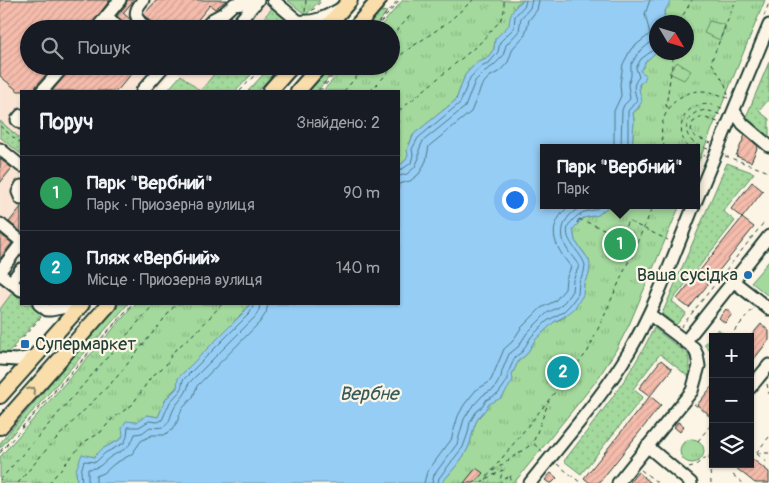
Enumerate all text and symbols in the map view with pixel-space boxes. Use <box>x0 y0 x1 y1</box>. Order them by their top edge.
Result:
north arrow <box>649 15 694 60</box>
search box <box>20 20 400 75</box>
icon: search <box>38 34 66 62</box>
text: Пошук <box>78 36 131 60</box>
text: Поруч <box>40 109 93 136</box>
text: Знайдено: 2 <box>297 113 380 133</box>
popup <box>540 144 700 209</box>
text: Парк "Вербний" <box>557 155 683 179</box>
text: Парк "Вербний" <box>87 171 213 195</box>
text: Парк <box>557 179 590 199</box>
text: 1 <box>53 183 59 203</box>
text: 90 m <box>343 183 380 203</box>
your location <box>502 187 528 213</box>
text: Парк · Приозерна вулиця <box>87 195 255 215</box>
pin: 1 <box>604 225 636 263</box>
text: Пляж «Вербний» <box>87 246 220 270</box>
text: 2 <box>52 258 60 278</box>
text: 140 m <box>336 258 380 278</box>
place label: Ваша сусідка <box>637 264 738 287</box>
marker: Ваша сусідка <box>742 269 754 281</box>
text: Місце · Приозерна вулиця <box>87 270 262 290</box>
place label: Супермаркет <box>35 333 136 356</box>
map controls <box>709 333 754 468</box>
button: + <box>709 333 754 378</box>
marker: Супермаркет <box>19 338 31 350</box>
pin: 2 <box>547 353 579 391</box>
button: − <box>709 378 754 423</box>
water label: Вербне <box>340 382 400 406</box>
one-way arrow <box>27 387 36 396</box>
button: layers <box>709 423 754 468</box>

